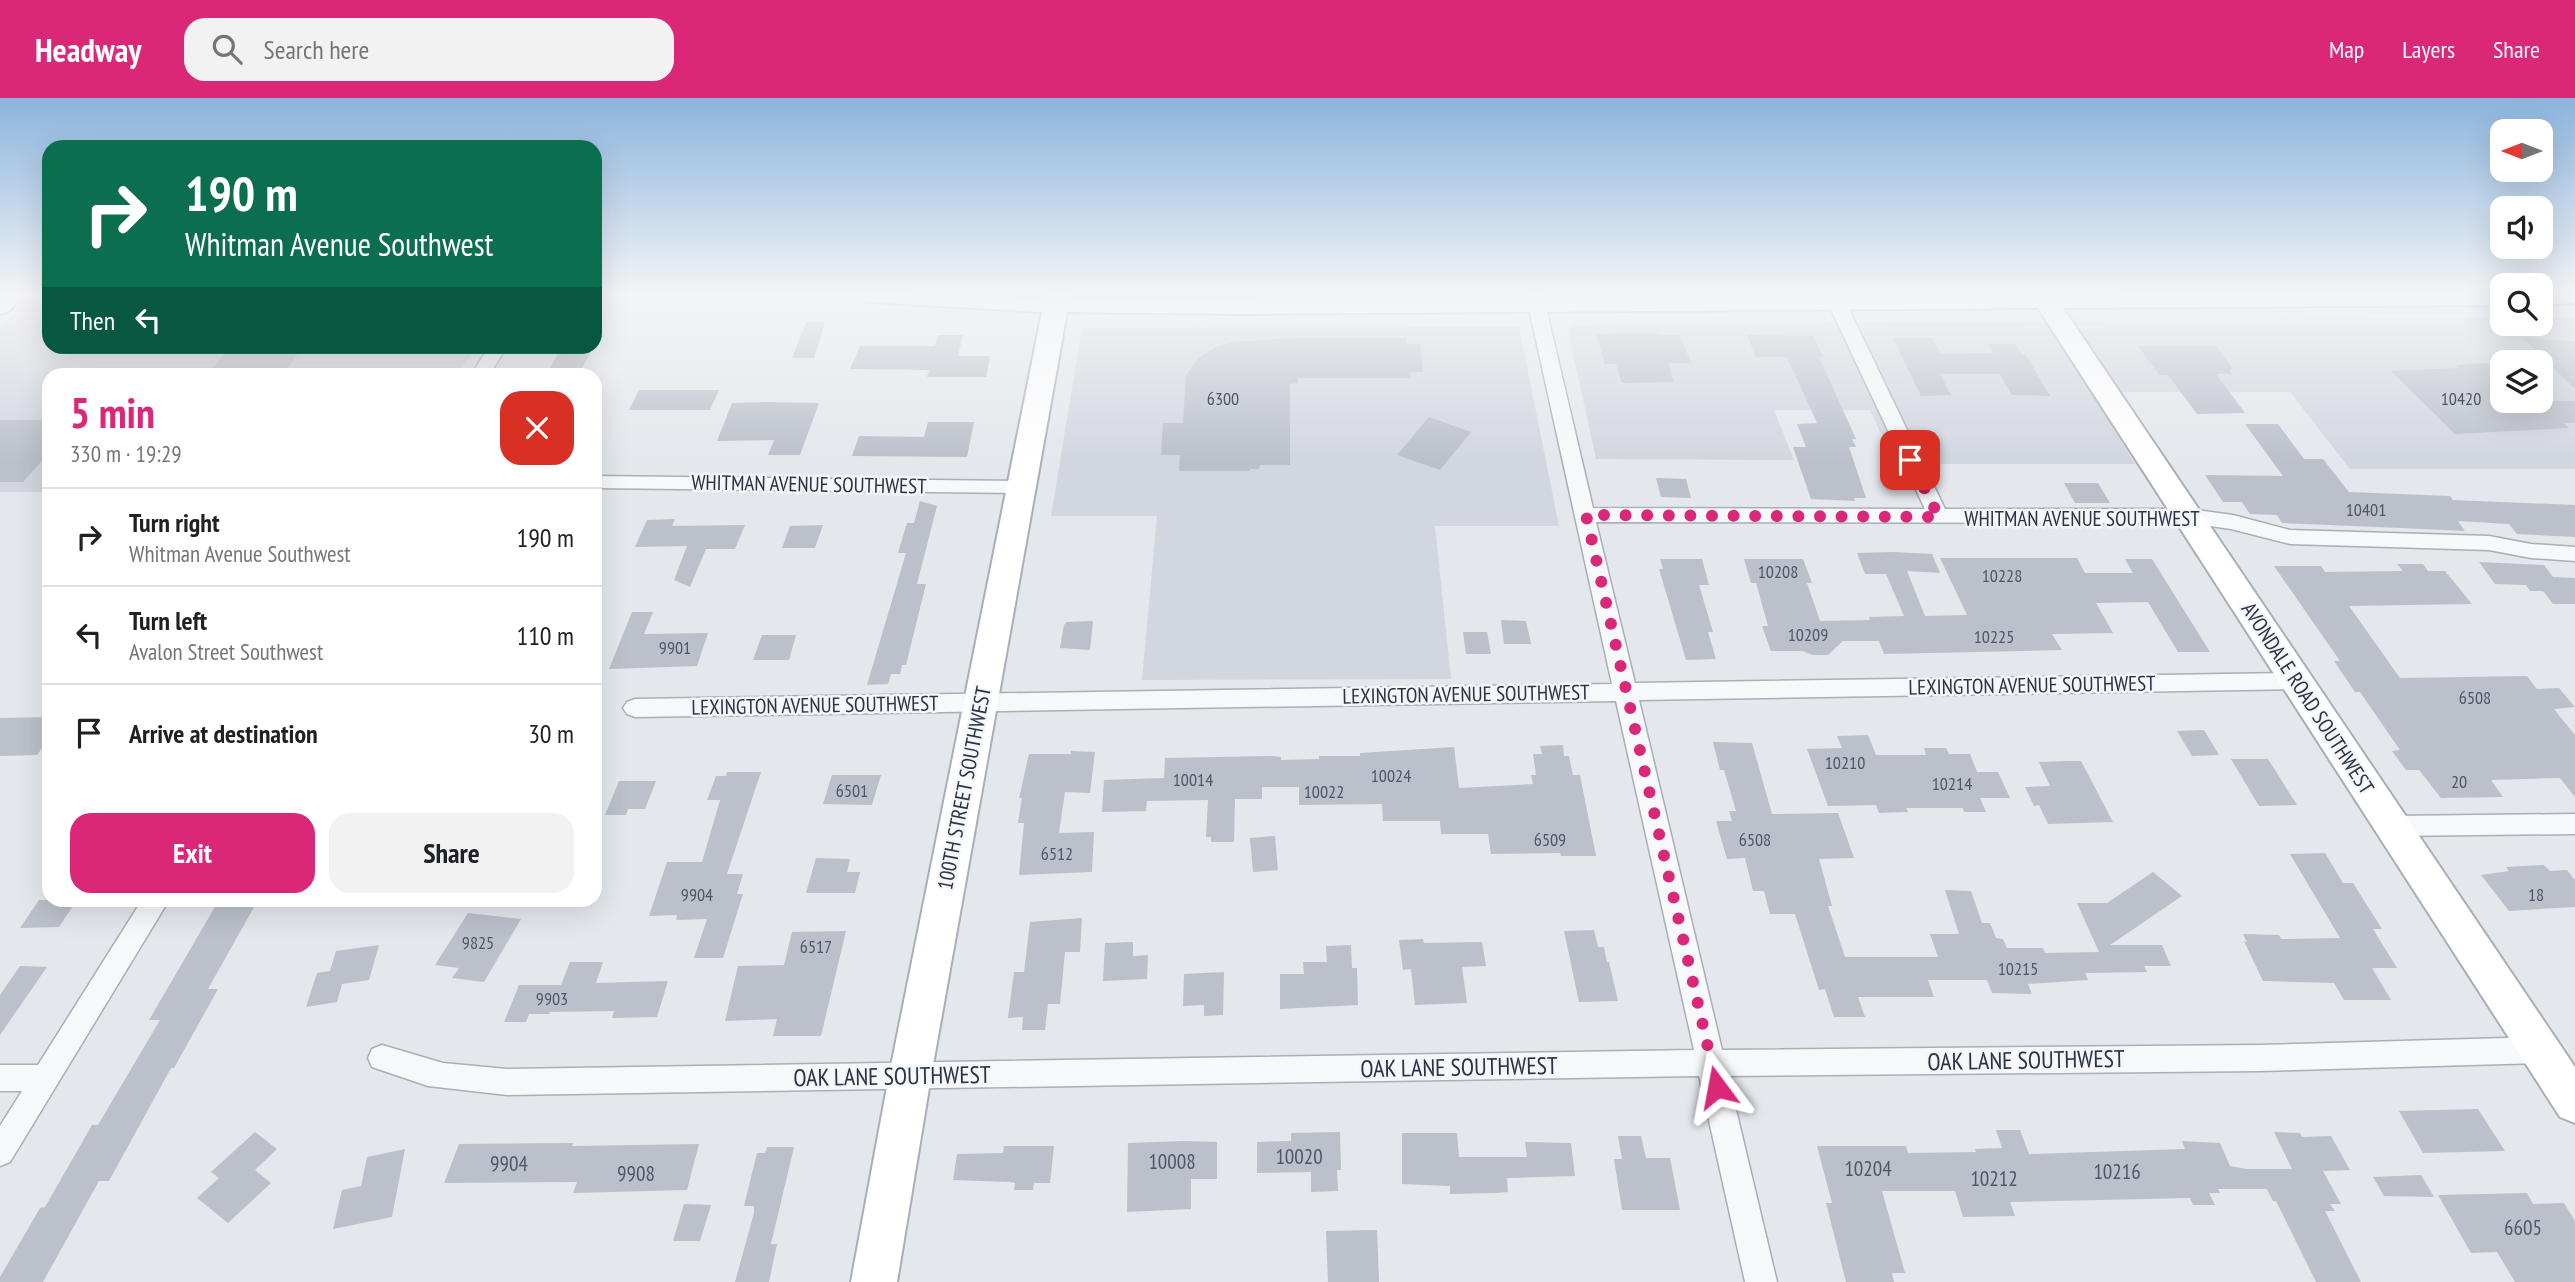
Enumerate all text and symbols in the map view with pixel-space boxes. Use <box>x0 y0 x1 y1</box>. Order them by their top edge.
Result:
search box <box>184 18 674 81</box>
text: Headway <box>35 28 142 71</box>
icon: search <box>208 30 246 68</box>
text: Search here <box>264 33 369 66</box>
text: Map <box>2329 34 2364 65</box>
text: Layers <box>2402 34 2455 65</box>
text: Share <box>2493 34 2540 65</box>
north arrow <box>2490 119 2553 182</box>
map controls <box>2490 119 2553 413</box>
text: 190 m <box>185 161 298 225</box>
icon: right <box>70 168 161 259</box>
button: sound <box>2490 196 2553 259</box>
text: Whitman Avenue Southwest <box>185 223 493 265</box>
button: search <box>2490 273 2553 336</box>
icon: left <box>129 301 167 339</box>
text: Then <box>70 304 115 337</box>
button: layers <box>2490 350 2553 413</box>
text: 5 min <box>70 385 155 440</box>
house number: 6300 <box>1207 387 1239 410</box>
house number: 10420 <box>2441 387 2481 410</box>
button: close <box>500 391 574 465</box>
pin <box>1880 430 1940 490</box>
text: 330 m · 19:29 <box>70 439 182 468</box>
icon: arrive <box>1891 441 1929 479</box>
street label: WHITMAN AVENUE SOUTHWEST <box>691 468 927 500</box>
house number: 10401 <box>2346 498 2386 521</box>
street label: WHITMAN AVENUE SOUTHWEST <box>1964 505 2200 532</box>
text: Turn right <box>129 506 220 539</box>
icon: right <box>70 518 108 556</box>
text: 190 m <box>516 521 574 554</box>
text: Whitman Avenue Southwest <box>129 539 351 568</box>
house number: 10208 <box>1758 560 1798 583</box>
house number: 10228 <box>1982 564 2022 587</box>
street label: AVONDALE ROAD SOUTHWEST <box>2236 597 2381 800</box>
text: Turn left <box>129 604 207 637</box>
icon: left <box>70 616 108 654</box>
text: 110 m <box>516 619 574 652</box>
house number: 10209 <box>1788 623 1828 646</box>
house number: 10225 <box>1974 625 2014 648</box>
house number: 9901 <box>659 636 691 659</box>
text: Avalon Street Southwest <box>129 637 323 666</box>
street label: LEXINGTON AVENUE SOUTHWEST <box>1908 669 2156 701</box>
street label: LEXINGTON AVENUE SOUTHWEST <box>1342 678 1590 710</box>
street label: 100TH STREET SOUTHWEST <box>931 683 997 892</box>
house number: 6508 <box>2459 686 2491 709</box>
street label: LEXINGTON AVENUE SOUTHWEST <box>691 689 939 721</box>
icon: arrive <box>70 714 108 752</box>
text: Arrive at destination <box>129 717 318 750</box>
text: 30 m <box>528 717 574 750</box>
house number: 10210 <box>1825 751 1865 774</box>
house number: 10024 <box>1371 764 1411 787</box>
house number: 10014 <box>1173 768 1213 791</box>
house number: 20 <box>2451 770 2467 793</box>
house number: 10214 <box>1932 772 1972 795</box>
house number: 6501 <box>836 779 868 802</box>
house number: 10022 <box>1304 780 1344 803</box>
button: Exit <box>70 813 315 893</box>
button: Share <box>329 813 574 893</box>
house number: 6509 <box>1534 828 1566 851</box>
house number: 6508 <box>1739 828 1771 851</box>
house number: 6512 <box>1041 842 1073 865</box>
house number: 9904 <box>681 883 713 906</box>
house number: 18 <box>2528 883 2544 906</box>
house number: 9825 <box>462 931 494 954</box>
house number: 6517 <box>800 935 832 958</box>
house number: 10215 <box>1998 957 2038 980</box>
house number: 9903 <box>536 987 568 1010</box>
street label: OAK LANE SOUTHWEST <box>1927 1043 2125 1077</box>
street label: OAK LANE SOUTHWEST <box>1360 1050 1558 1084</box>
position arrow <box>1680 1050 1754 1124</box>
street label: OAK LANE SOUTHWEST <box>793 1059 991 1093</box>
house number: 10020 <box>1275 1143 1323 1170</box>
house number: 10008 <box>1148 1148 1196 1175</box>
house number: 9904 <box>490 1150 528 1177</box>
house number: 10204 <box>1844 1155 1892 1182</box>
house number: 10216 <box>2093 1158 2141 1185</box>
house number: 9908 <box>617 1160 655 1187</box>
house number: 10212 <box>1970 1165 2018 1192</box>
house number: 6605 <box>2504 1214 2542 1241</box>

